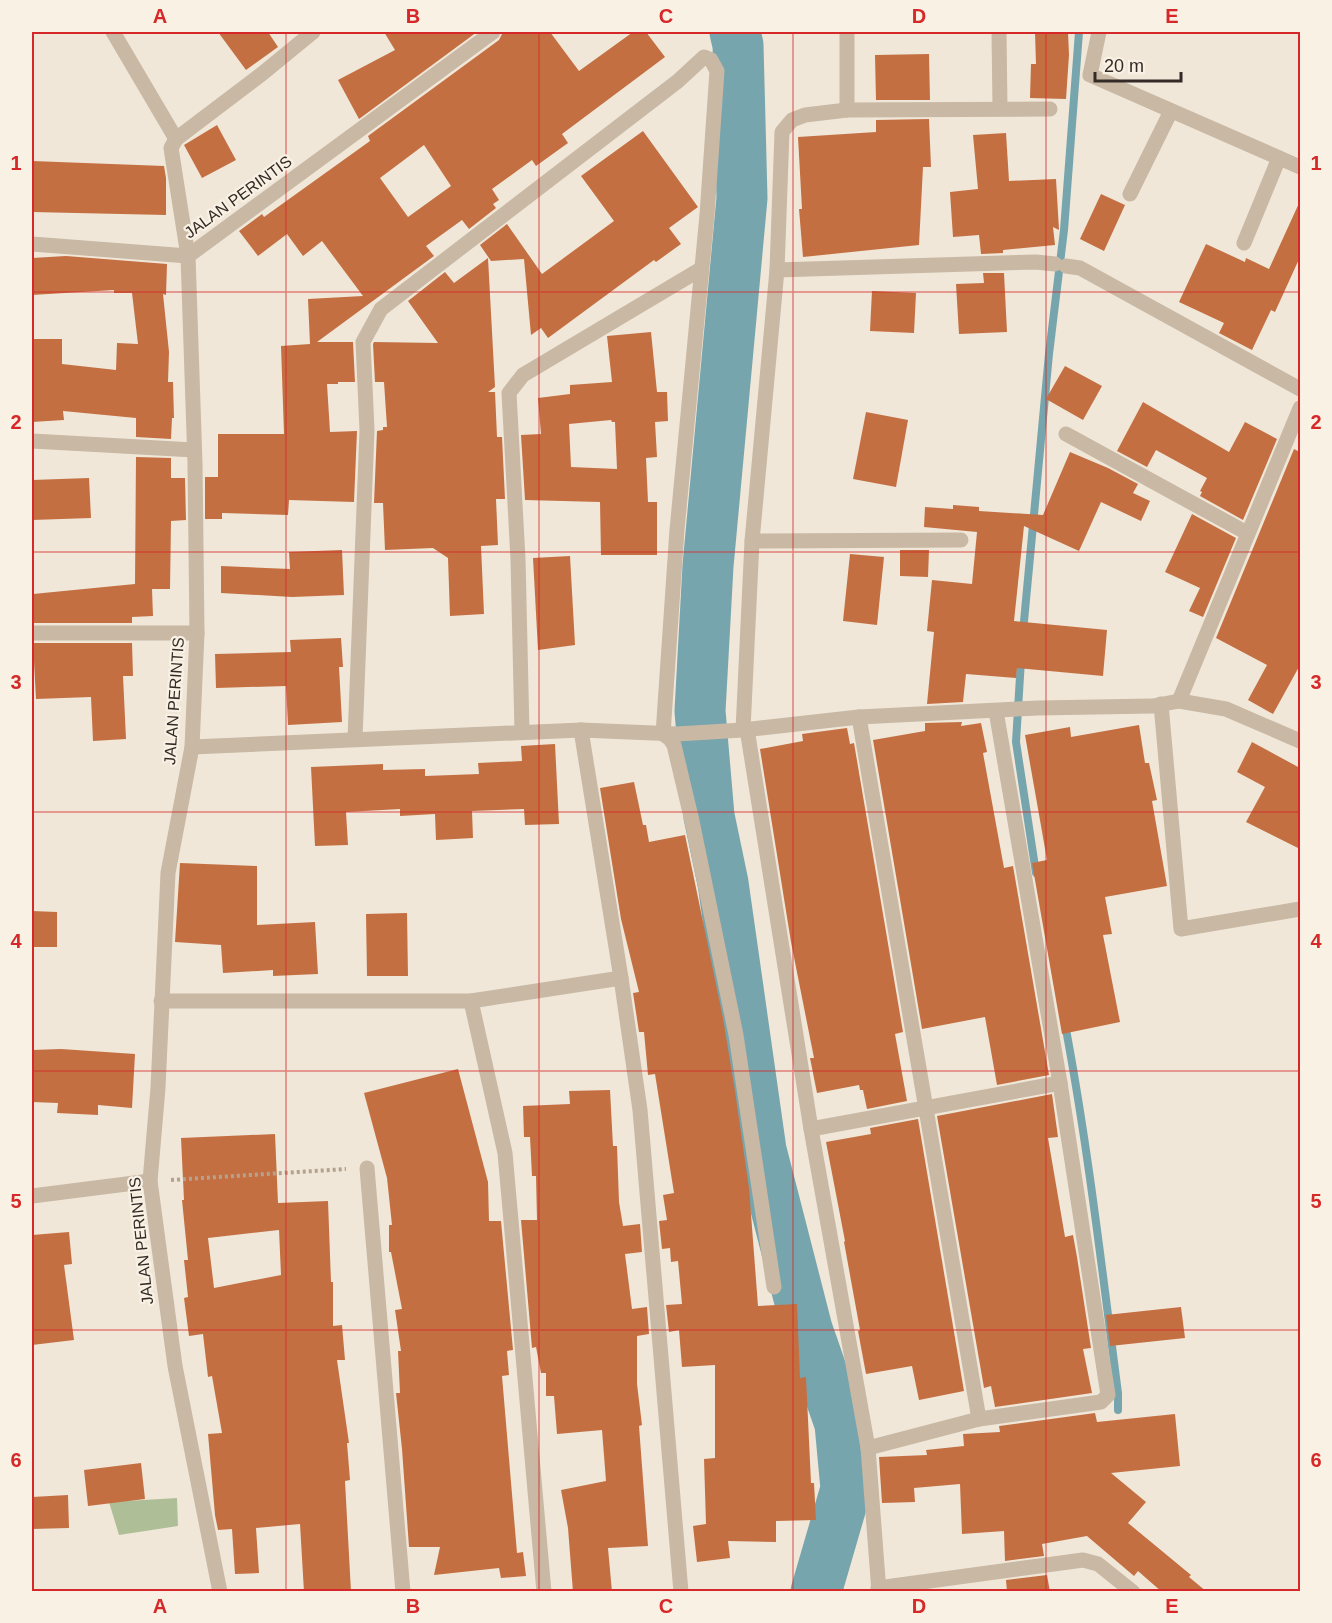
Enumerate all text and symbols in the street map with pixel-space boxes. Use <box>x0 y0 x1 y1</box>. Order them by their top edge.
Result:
text: A <box>153 5 167 27</box>
text: B <box>406 5 420 27</box>
text: C <box>659 5 673 27</box>
text: D <box>912 5 926 27</box>
text: E <box>1165 5 1179 27</box>
scale bar <box>1095 45 1180 83</box>
text: 20 m <box>1104 56 1144 76</box>
text: 1 <box>10 152 22 174</box>
street label: JALAN PERINTIS <box>181 152 295 242</box>
text: 1 <box>1310 152 1322 174</box>
text: 2 <box>10 411 22 433</box>
text: 2 <box>1310 411 1322 433</box>
street label: JALAN PERINTIS <box>161 637 187 765</box>
text: 3 <box>10 671 22 693</box>
text: 3 <box>1310 671 1322 693</box>
text: 4 <box>10 930 22 952</box>
text: 4 <box>1310 930 1322 952</box>
street label: JALAN PERINTIS <box>126 1176 156 1306</box>
text: 5 <box>10 1190 22 1212</box>
text: 5 <box>1310 1190 1322 1212</box>
text: 6 <box>10 1449 22 1471</box>
text: 6 <box>1310 1449 1322 1471</box>
text: A <box>153 1595 167 1617</box>
text: B <box>406 1595 420 1617</box>
text: C <box>659 1595 673 1617</box>
text: D <box>912 1595 926 1617</box>
text: E <box>1165 1595 1179 1617</box>

